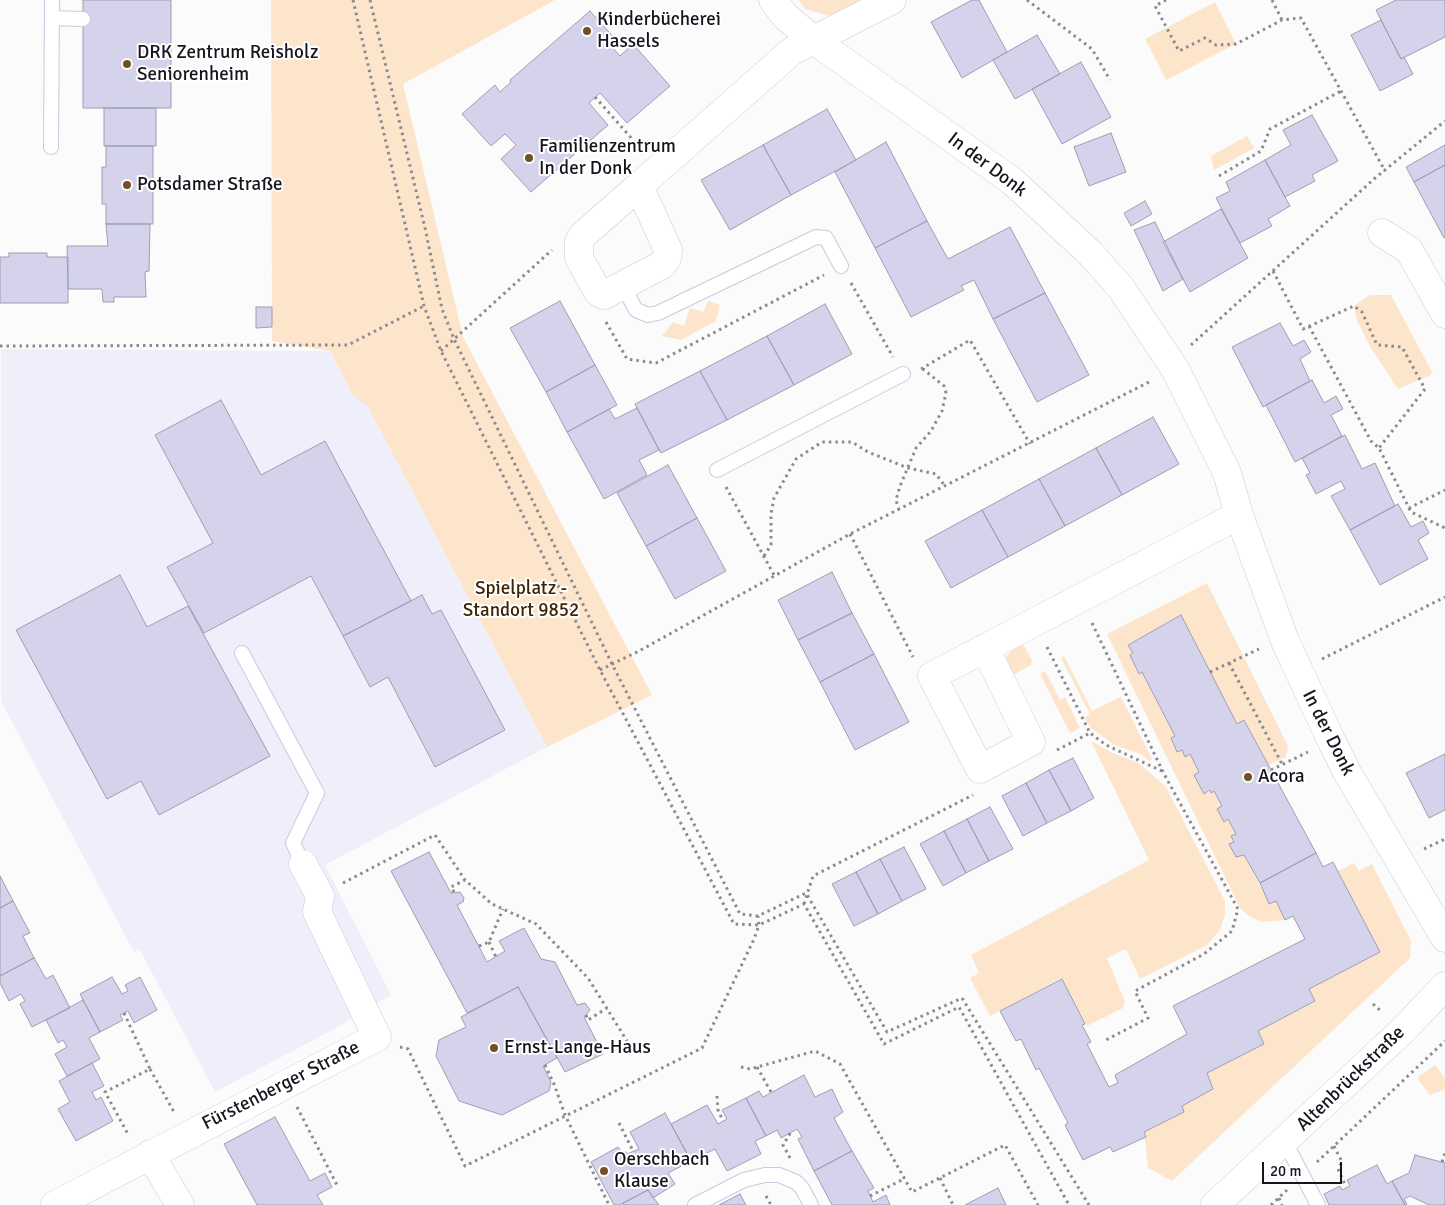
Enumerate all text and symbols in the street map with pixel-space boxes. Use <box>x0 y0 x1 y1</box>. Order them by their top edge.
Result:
place label: Kinderbücherei Hassels <box>597 9 721 53</box>
marker: Kinderbücherei Hassels <box>581 25 593 37</box>
place label: DRK Zentrum Reisholz Seniorenheim <box>137 42 318 86</box>
marker: DRK Zentrum Reisholz Seniorenheim <box>121 58 133 70</box>
street label: In der Donk <box>943 128 1031 202</box>
place label: Familienzentrum In der Donk <box>539 136 676 180</box>
marker: Familienzentrum In der Donk <box>523 152 535 164</box>
place label: Potsdamer Straße <box>137 174 283 196</box>
marker: Potsdamer Straße <box>121 179 133 191</box>
park label: Spielplatz - Standort 9852 <box>463 578 579 622</box>
street label: In der Donk <box>1297 686 1359 780</box>
place label: Acora <box>1258 766 1305 788</box>
marker: Acora <box>1242 771 1254 783</box>
street label: Altenbrückstraße <box>1292 1022 1410 1136</box>
street label: Fürstenberger Straße <box>198 1036 364 1136</box>
place label: Ernst-Lange-Haus <box>504 1037 651 1059</box>
marker: Ernst-Lange-Haus <box>488 1042 500 1054</box>
place label: Oerschbach Klause <box>614 1149 710 1193</box>
scale bar <box>1265 1152 1345 1184</box>
text: 20 m <box>1270 1162 1301 1180</box>
marker: Oerschbach Klause <box>598 1165 610 1177</box>

